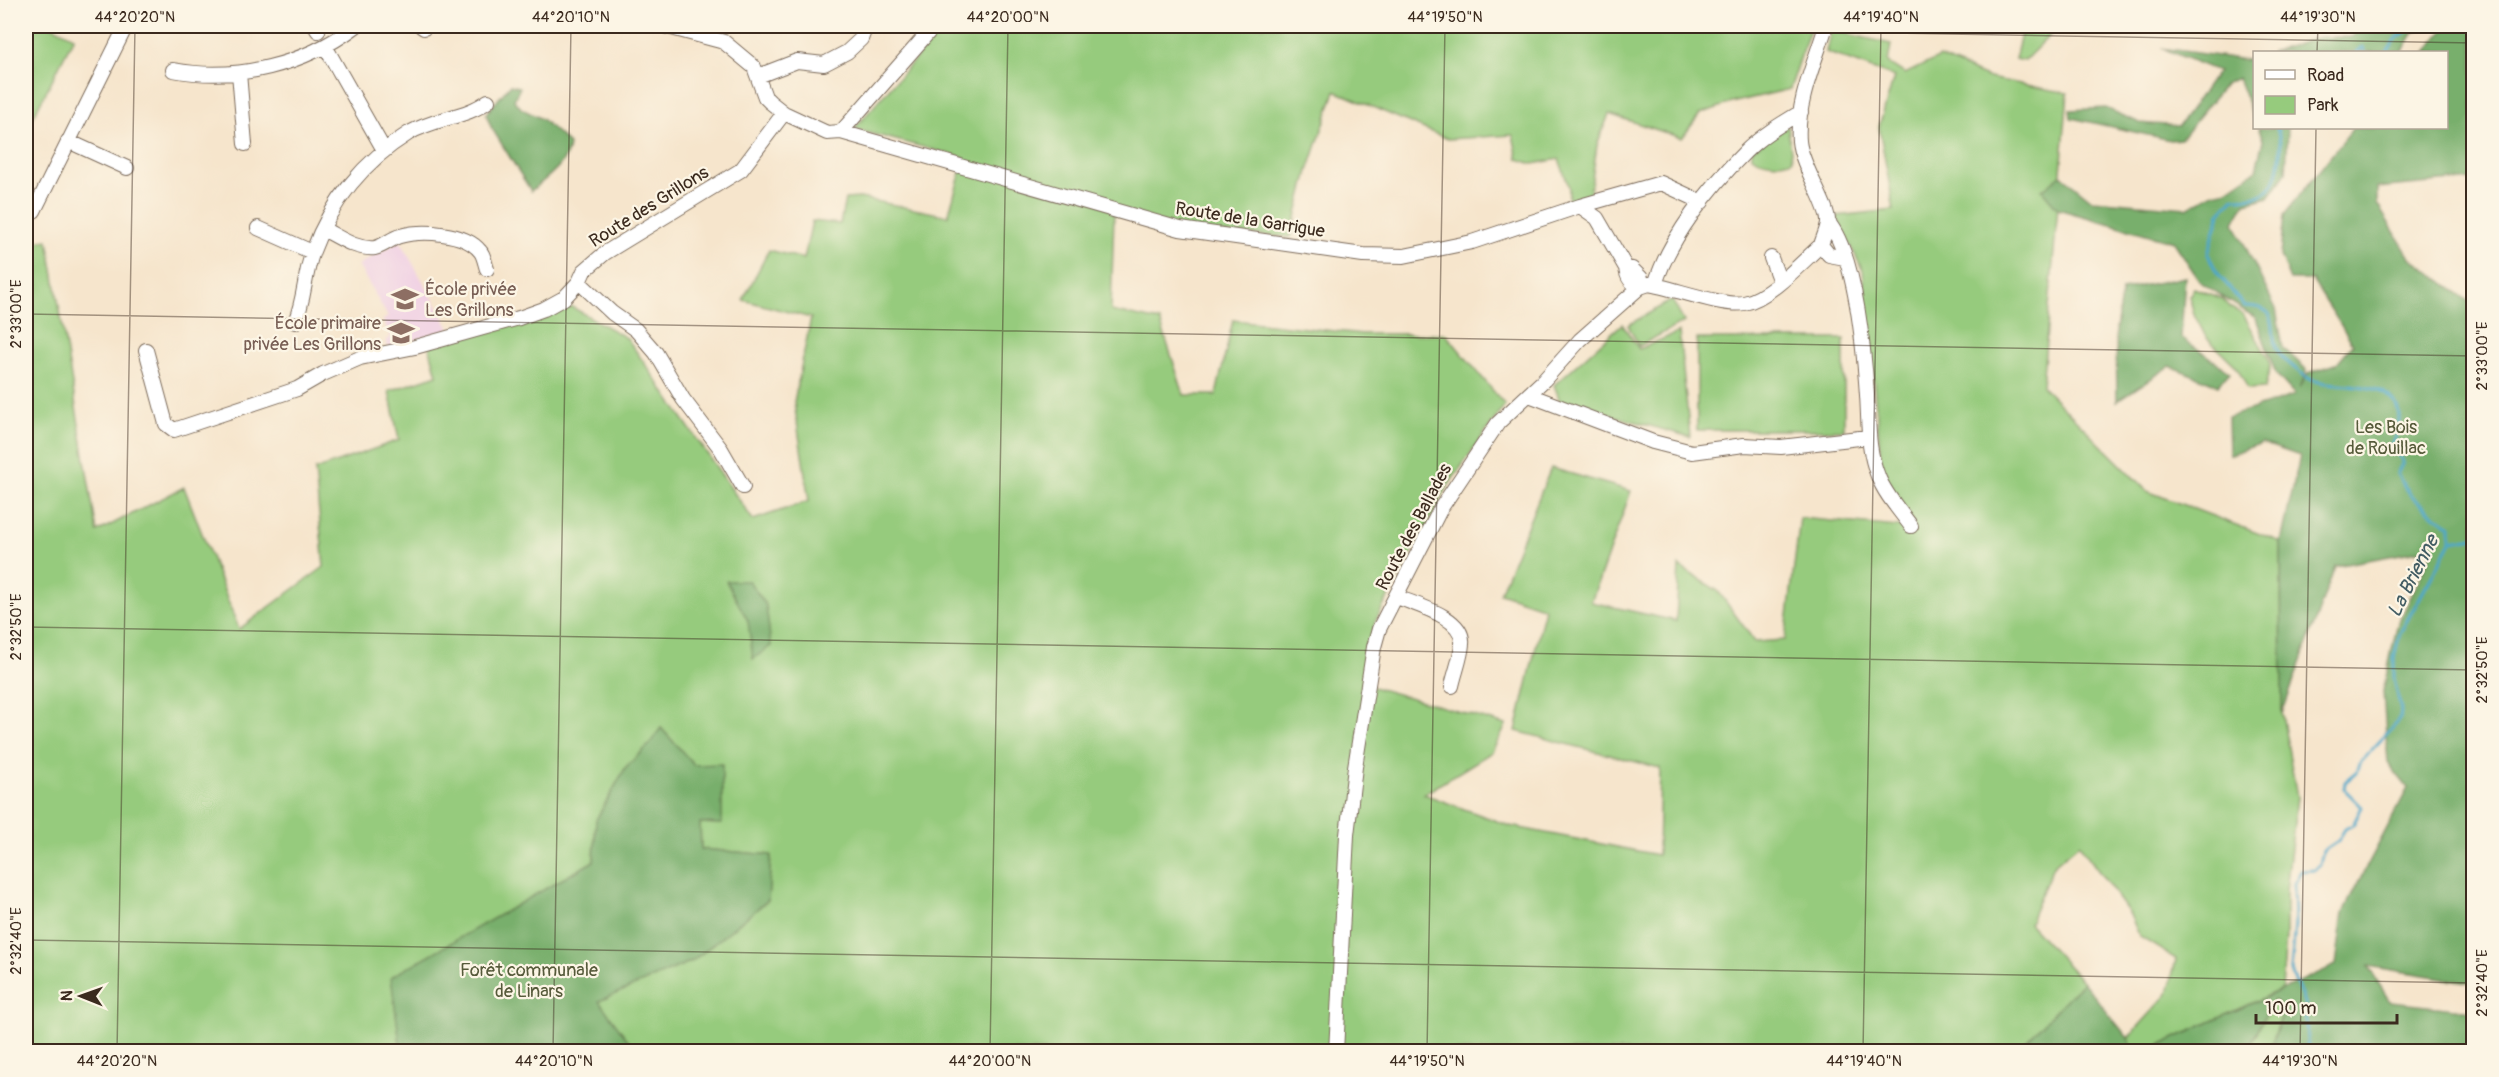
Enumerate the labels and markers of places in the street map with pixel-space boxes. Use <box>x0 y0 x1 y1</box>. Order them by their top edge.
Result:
place label: École privée Les Grillons <box>425 278 516 322</box>
school or university icon: École privée Les Grillons <box>390 284 420 314</box>
place label: École primaire privée Les Grillons <box>243 312 381 356</box>
school or university icon: École primaire privée Les Grillons <box>386 318 416 348</box>

